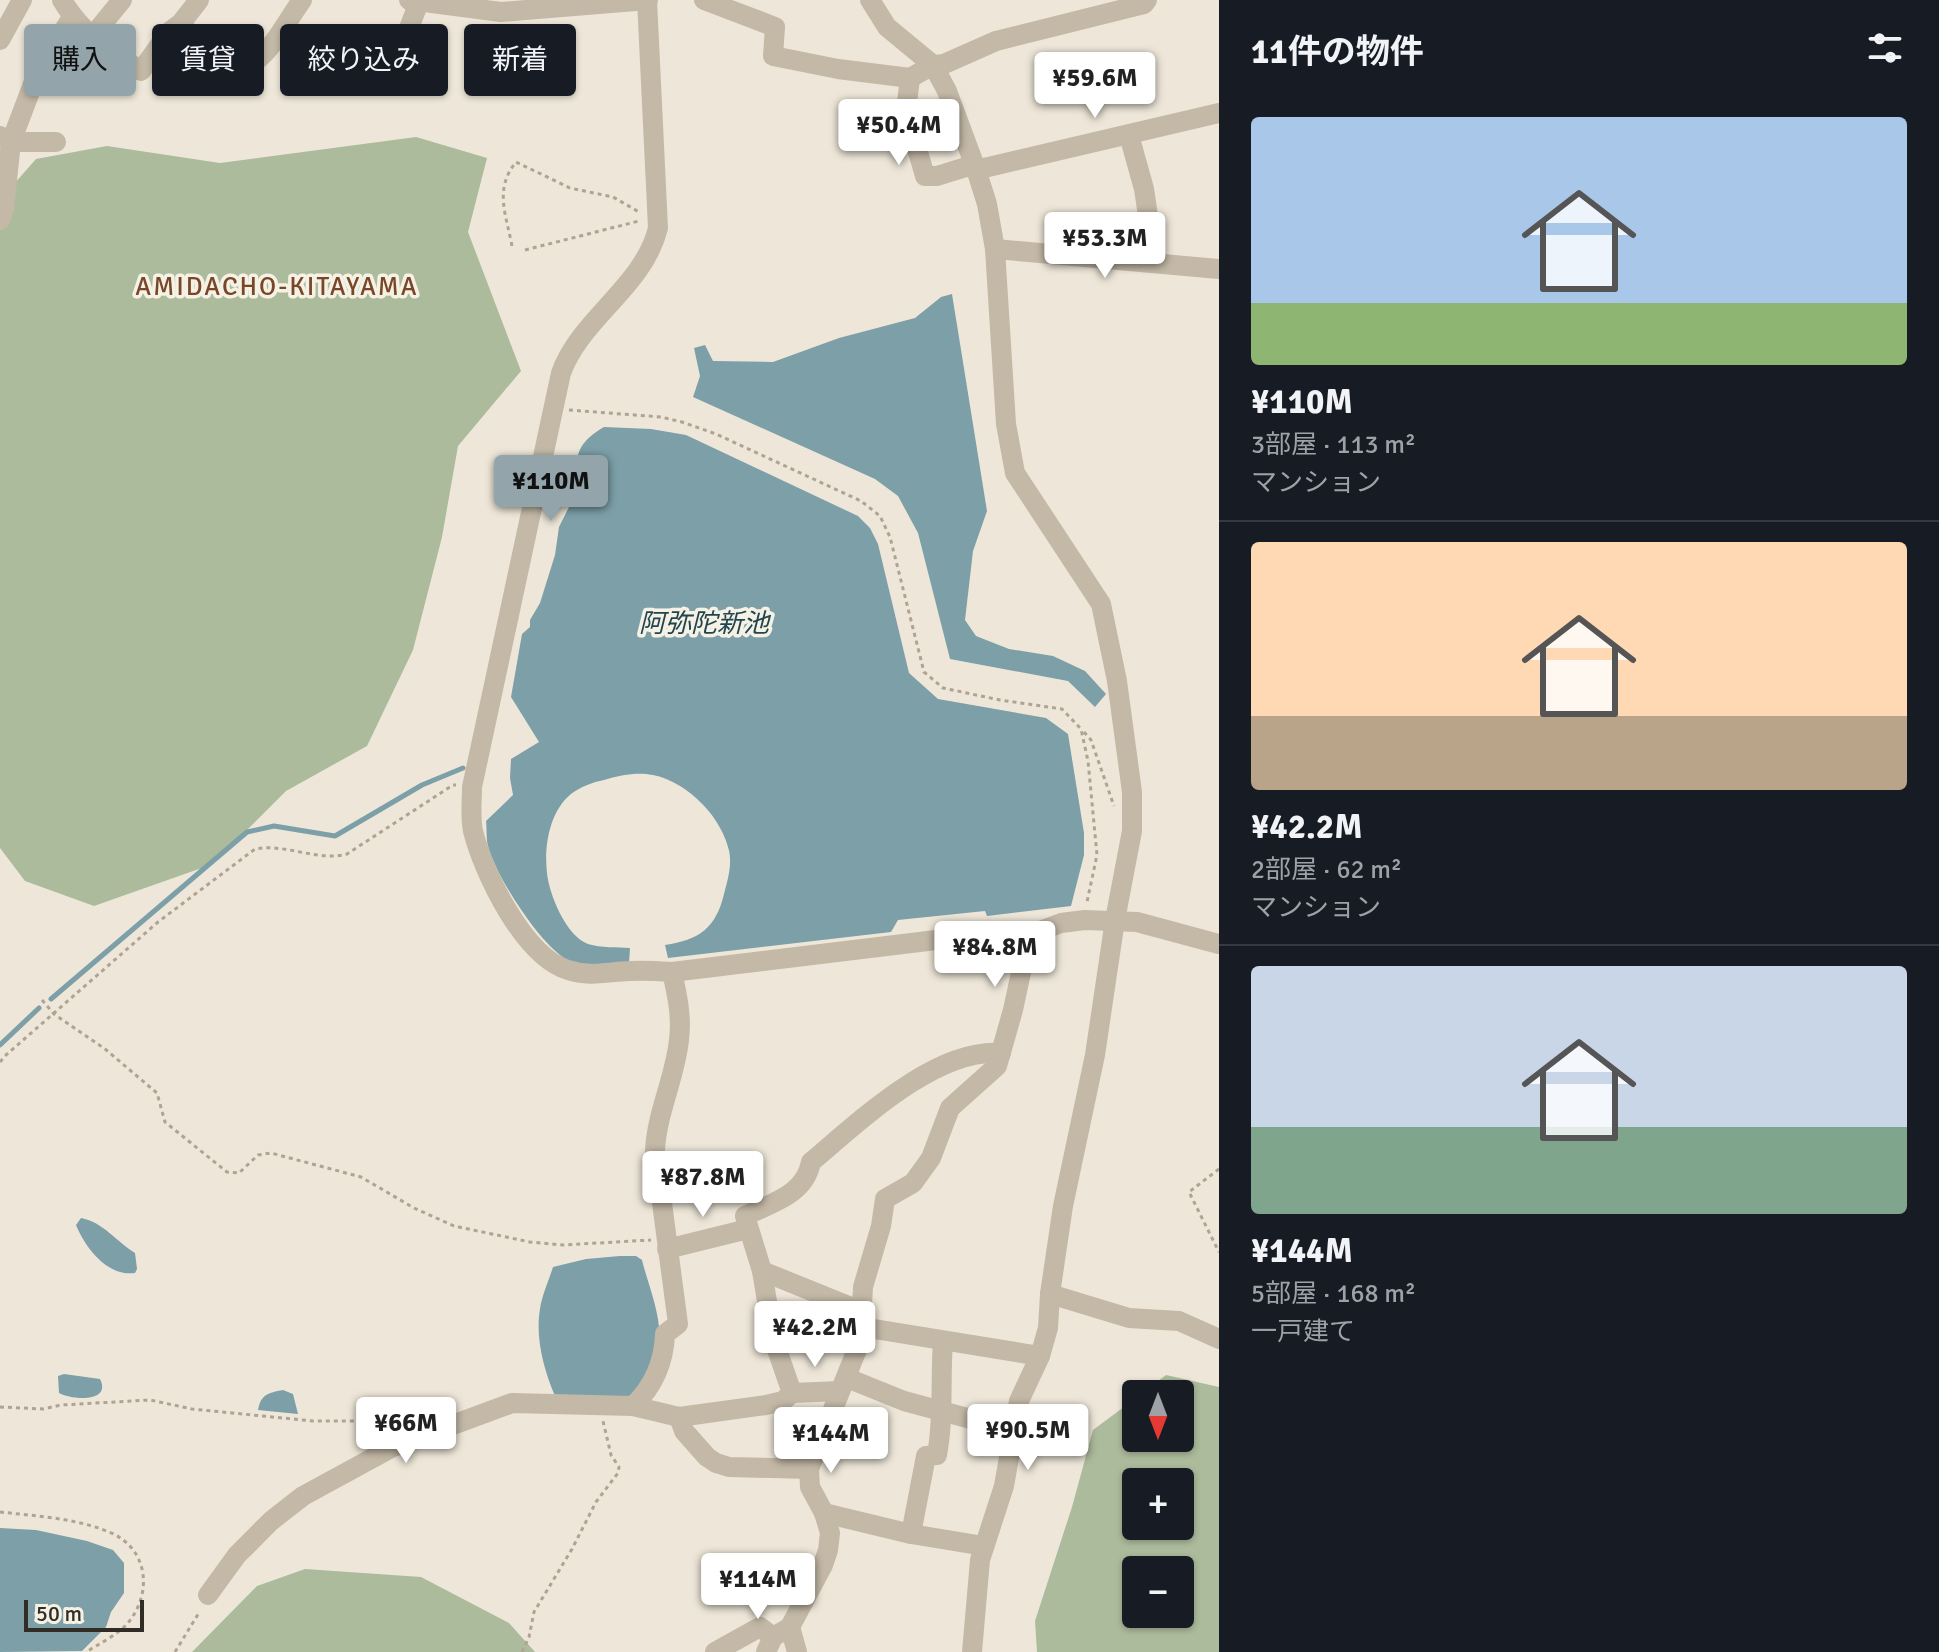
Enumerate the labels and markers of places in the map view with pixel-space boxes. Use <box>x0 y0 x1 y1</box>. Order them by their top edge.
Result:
pin: ¥59.6M <box>1030 52 1160 120</box>
pin: ¥50.4M <box>834 99 964 167</box>
pin: ¥53.3M <box>1040 212 1170 280</box>
pin: ¥110M <box>495 455 607 523</box>
pin: ¥84.8M <box>930 921 1060 989</box>
pin: ¥87.8M <box>638 1151 768 1219</box>
pin: ¥42.2M <box>750 1301 880 1369</box>
pin: ¥66M <box>359 1397 453 1465</box>
pin: ¥90.5M <box>963 1404 1093 1472</box>
pin: ¥144M <box>775 1407 887 1475</box>
pin: ¥114M <box>702 1553 814 1621</box>

